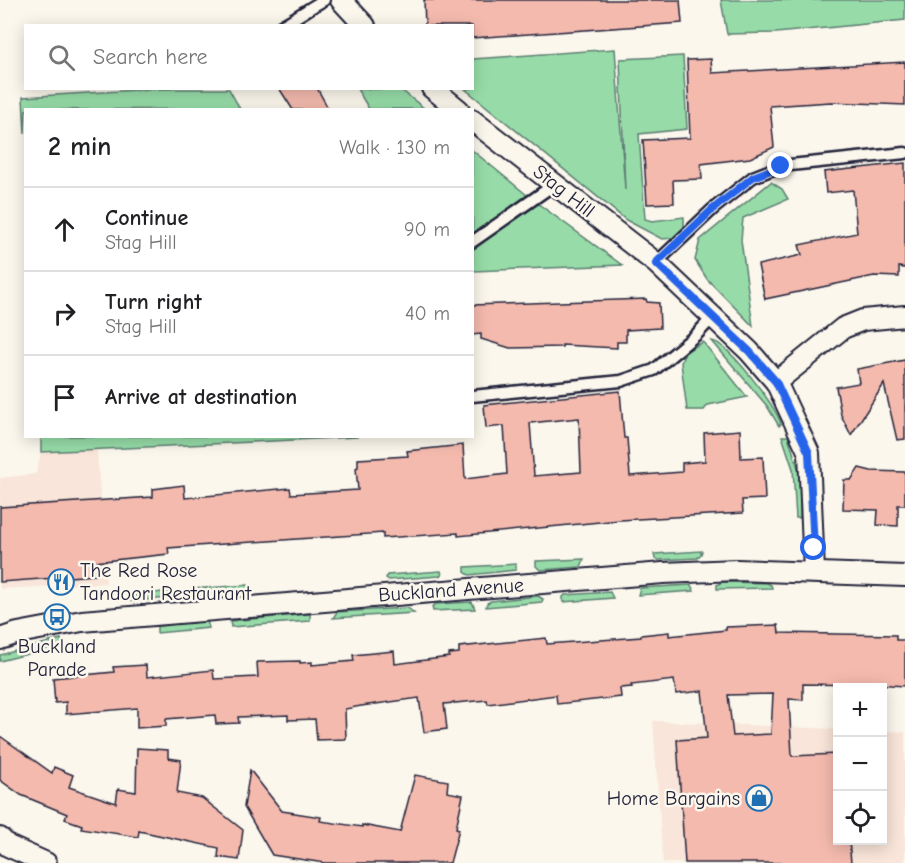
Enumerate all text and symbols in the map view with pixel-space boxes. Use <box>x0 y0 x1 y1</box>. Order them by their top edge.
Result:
search box <box>24 24 474 90</box>
icon: search <box>45 41 78 74</box>
text: Search here <box>93 44 208 70</box>
text: 2 min <box>48 132 111 162</box>
text: Walk · 130 m <box>339 136 450 159</box>
route end <box>767 152 793 178</box>
street label: Stag Hill <box>529 160 599 222</box>
text: Continue <box>105 205 188 231</box>
icon: ahead <box>48 213 81 246</box>
text: 90 m <box>404 218 450 241</box>
text: Stag Hill <box>105 231 177 254</box>
text: Turn right <box>105 289 202 315</box>
icon: right <box>48 297 81 330</box>
text: 40 m <box>405 302 450 325</box>
text: Stag Hill <box>105 315 177 338</box>
icon: arrive <box>48 381 81 414</box>
text: Arrive at destination <box>105 384 297 410</box>
route start <box>800 534 826 560</box>
place label: The Red Rose Tandoori Restaurant <box>80 559 253 605</box>
restaurant icon: The Red Rose Tandoori Restaurant <box>46 567 76 597</box>
street label: Buckland Avenue <box>377 573 525 607</box>
bus stop icon: Buckland Parade <box>42 602 72 632</box>
place label: Buckland Parade <box>18 635 96 681</box>
map controls <box>833 683 887 845</box>
button: + <box>833 683 887 737</box>
button: − <box>833 737 887 791</box>
shop icon: Home Bargains <box>744 783 774 813</box>
place label: Home Bargains <box>607 787 740 810</box>
button: locate <box>833 791 887 845</box>

